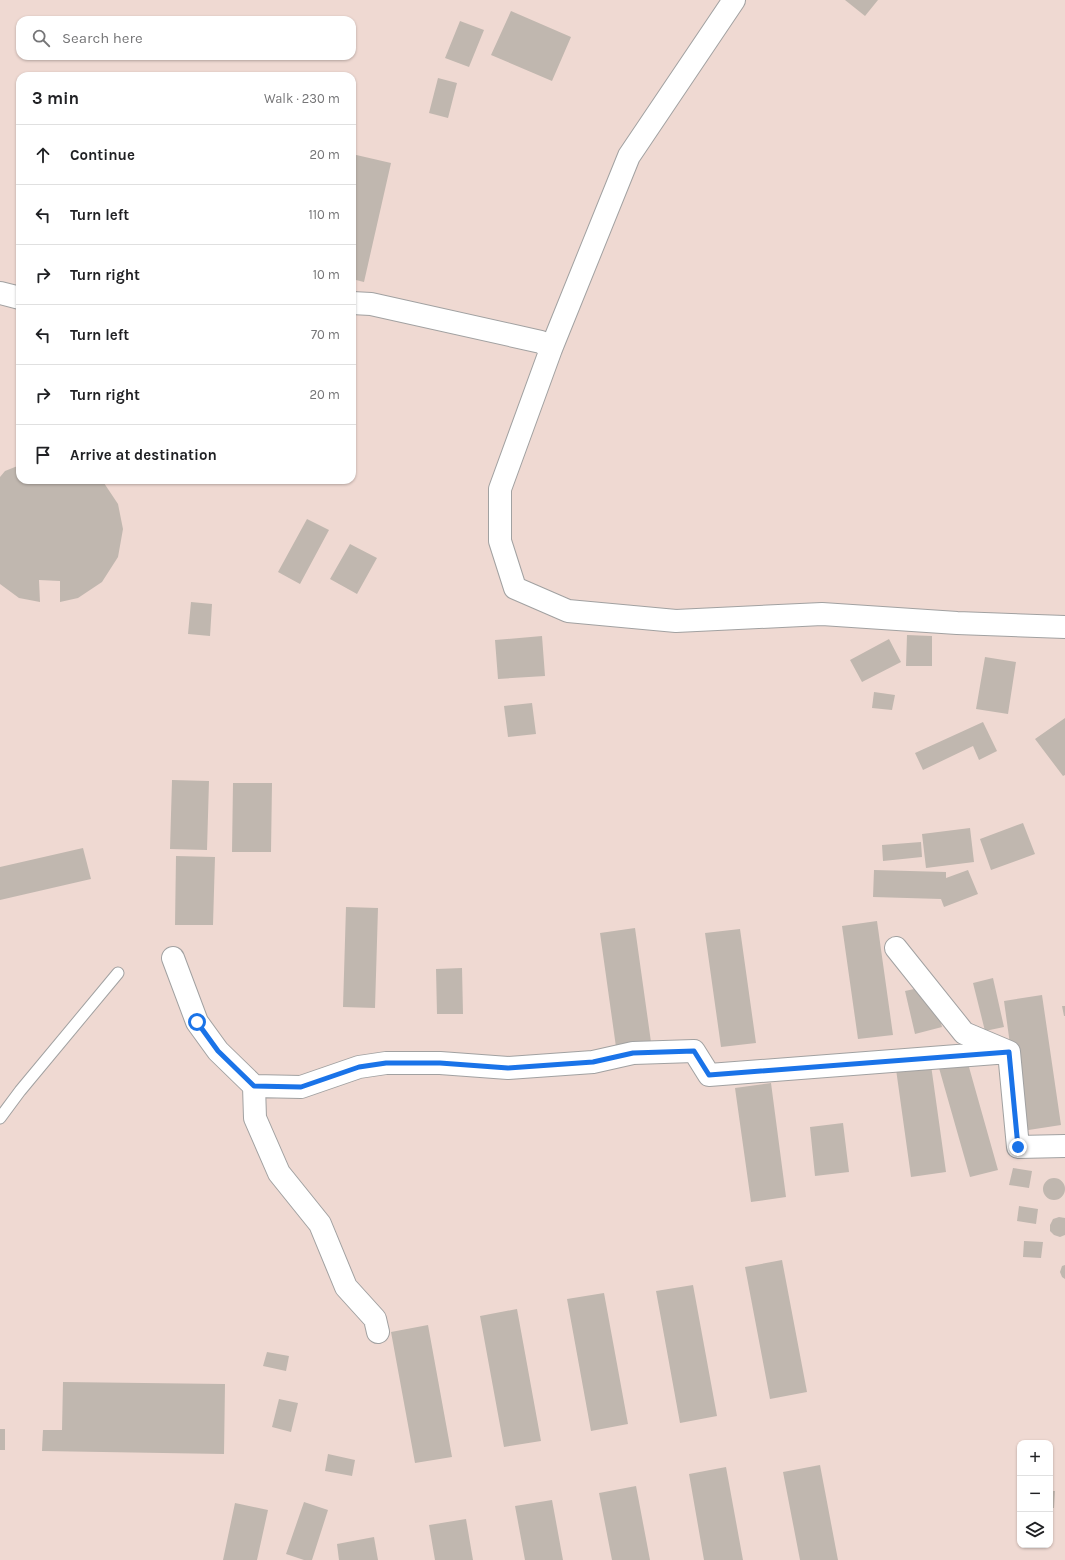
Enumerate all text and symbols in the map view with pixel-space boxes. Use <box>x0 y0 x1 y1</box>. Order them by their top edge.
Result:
search box <box>16 16 356 60</box>
icon: search <box>30 27 52 49</box>
text: Search here <box>62 29 143 47</box>
text: 3 min <box>32 88 79 108</box>
text: Walk · 230 m <box>264 91 340 106</box>
icon: ahead <box>32 144 54 166</box>
text: Continue <box>70 146 135 164</box>
text: 20 m <box>310 147 340 162</box>
icon: left <box>32 204 54 226</box>
text: Turn left <box>70 206 129 224</box>
text: 110 m <box>308 207 340 222</box>
icon: right <box>32 264 54 286</box>
text: Turn right <box>70 266 140 284</box>
text: 10 m <box>313 267 340 282</box>
icon: left <box>32 324 54 346</box>
text: Turn left <box>70 326 129 344</box>
text: 70 m <box>311 327 340 342</box>
icon: right <box>32 384 54 406</box>
text: Turn right <box>70 386 140 404</box>
text: 20 m <box>310 387 340 402</box>
icon: arrive <box>32 444 54 466</box>
text: Arrive at destination <box>70 446 217 464</box>
route start <box>188 1013 206 1031</box>
route end <box>1009 1138 1027 1156</box>
map controls <box>1017 1440 1053 1548</box>
button: + <box>1017 1440 1053 1476</box>
button: − <box>1017 1476 1053 1512</box>
button: layers <box>1017 1512 1053 1548</box>

